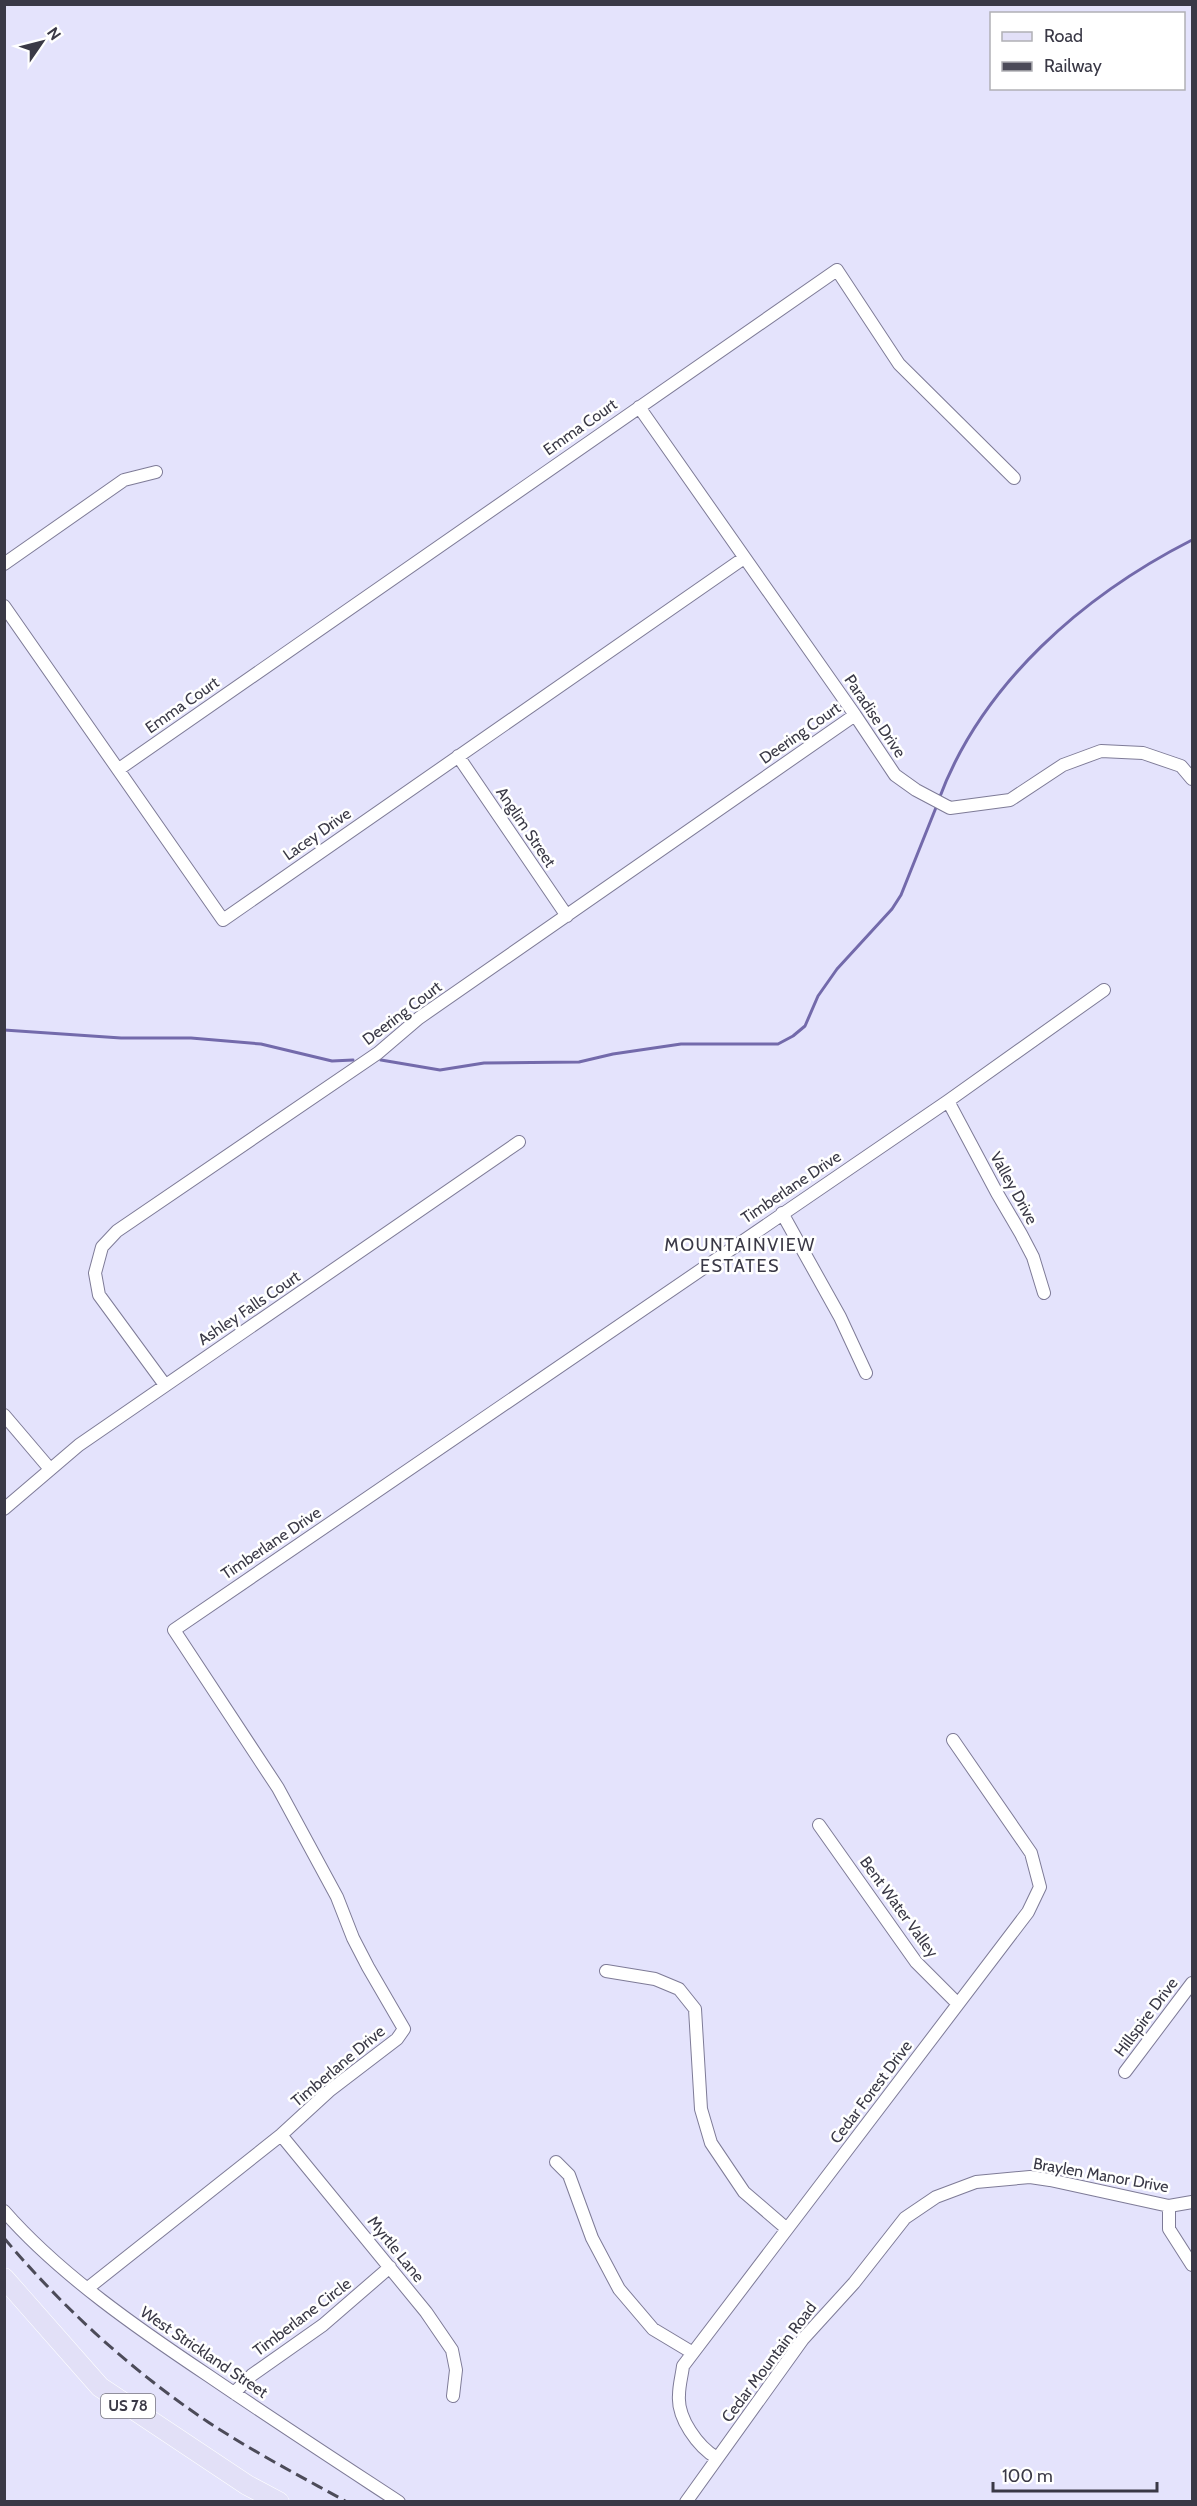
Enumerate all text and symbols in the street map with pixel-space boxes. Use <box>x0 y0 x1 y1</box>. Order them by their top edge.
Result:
north arrow <box>12 12 72 72</box>
legend <box>990 12 1185 90</box>
text: N <box>43 24 65 44</box>
text: Road <box>1044 25 1083 47</box>
text: Railway <box>1044 55 1102 77</box>
street label: Emma Court <box>540 394 621 459</box>
street label: Paradise Drive <box>840 671 910 761</box>
street label: Emma Court <box>142 672 223 737</box>
street label: Deering Court <box>756 698 845 768</box>
street label: Anglim Street <box>492 783 560 871</box>
street label: Lacey Drive <box>279 804 355 864</box>
street label: Deering Court <box>359 977 446 1049</box>
street label: Timberlane Drive <box>738 1147 844 1227</box>
street label: Valley Drive <box>986 1148 1042 1228</box>
district label: MOUNTAINVIEW ESTATES <box>664 1234 816 1277</box>
street label: Ashley Falls Court <box>194 1267 304 1349</box>
street label: Timberlane Drive <box>218 1503 324 1583</box>
street label: Bent Water Valley <box>856 1853 942 1961</box>
street label: Hillspire Drive <box>1110 1974 1182 2060</box>
street label: Timberlane Drive <box>287 2021 389 2111</box>
street label: Cedar Forest Drive <box>826 2037 916 2147</box>
street label: Braylen Manor Drive <box>1032 2154 1170 2196</box>
street label: Myrtle Lane <box>364 2212 428 2286</box>
street label: Timberlane Circle <box>249 2274 355 2360</box>
street label: Cedar Mountain Road <box>718 2298 820 2426</box>
street label: West Strickland Street <box>137 2302 272 2402</box>
road number: US 78 <box>101 2394 155 2418</box>
scale bar <box>993 2455 1156 2493</box>
text: 100 m <box>1002 2465 1053 2487</box>

